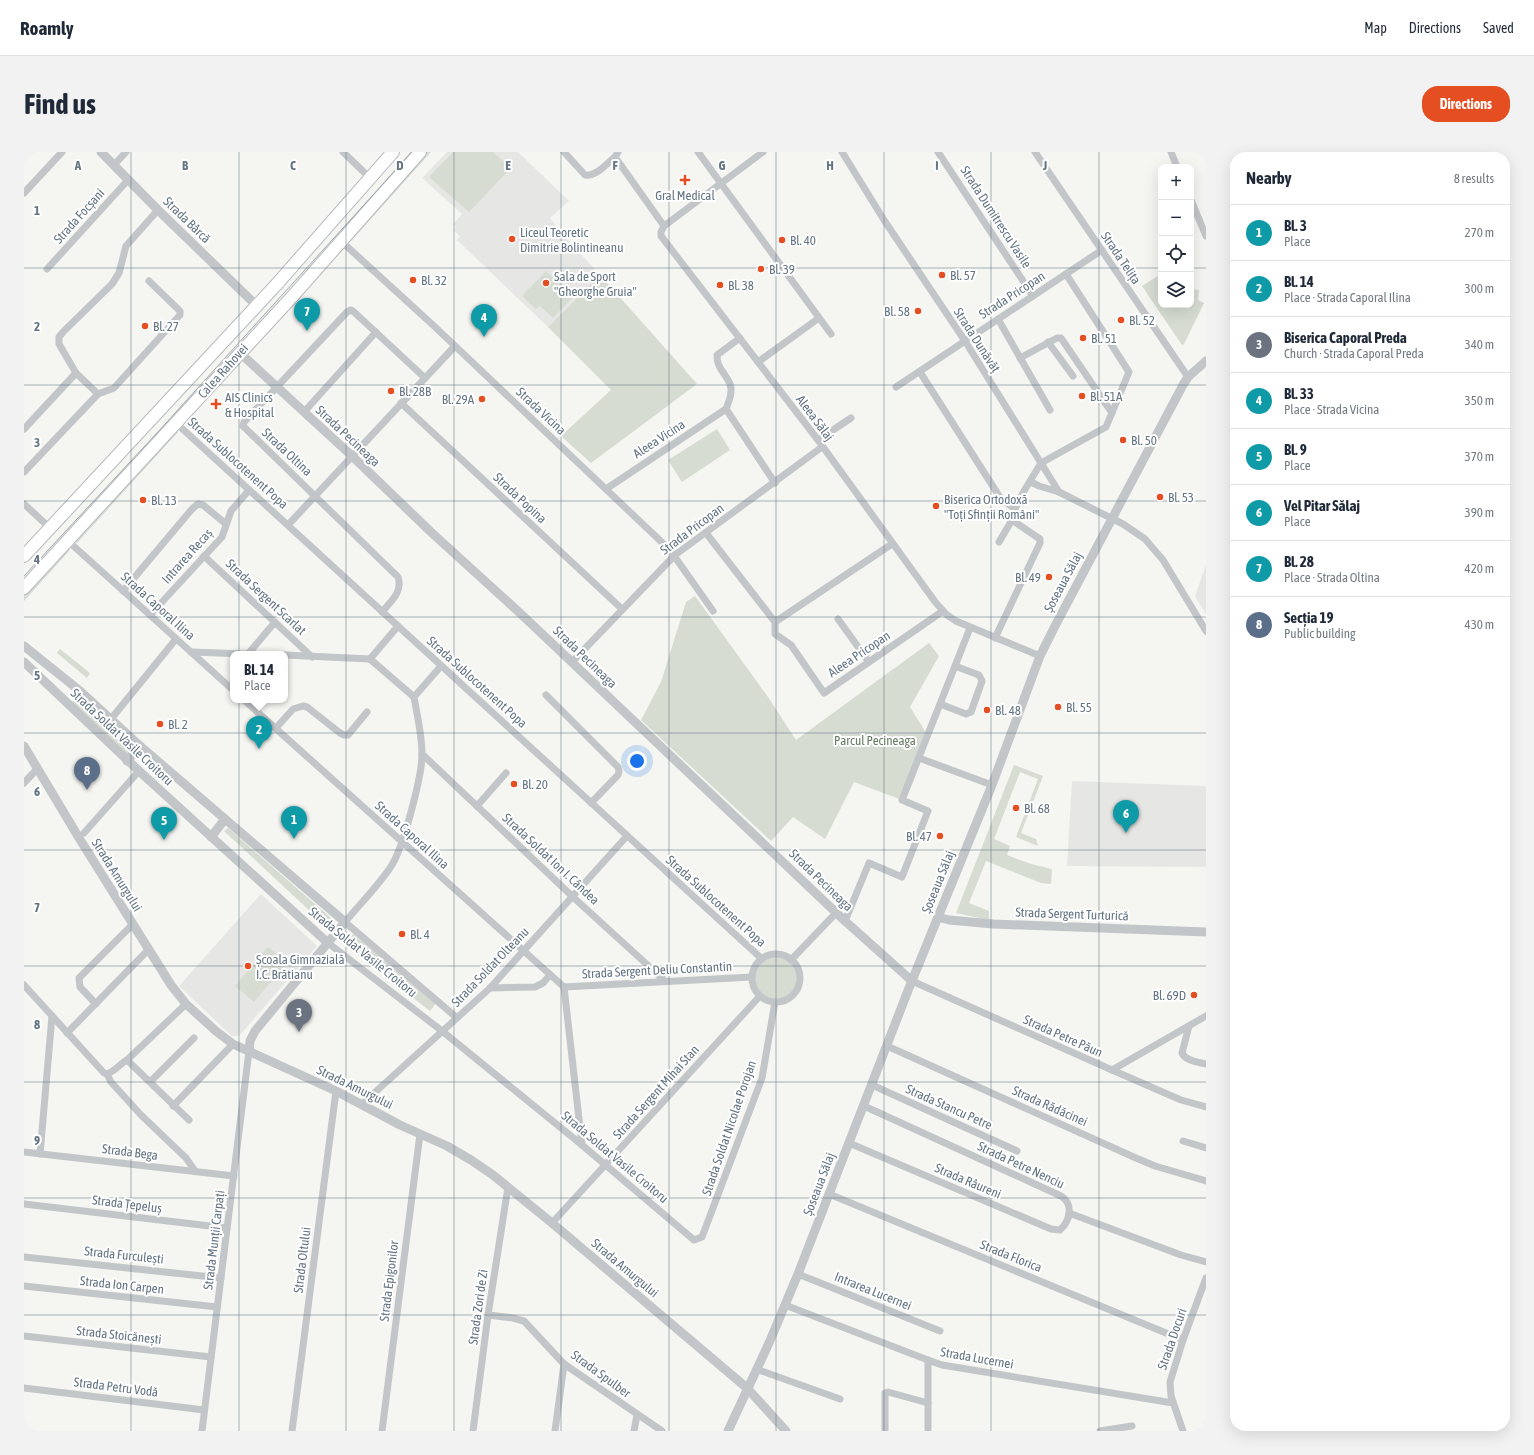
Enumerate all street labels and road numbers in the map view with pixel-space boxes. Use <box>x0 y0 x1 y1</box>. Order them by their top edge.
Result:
street label: Strada Dumitrescu Vasile <box>957 163 1035 271</box>
street label: Strada Focșani <box>50 185 108 247</box>
street label: Strada Bârcă <box>160 194 214 246</box>
street label: Strada Telița <box>1098 229 1144 287</box>
street label: Strada Pricopan <box>976 268 1048 322</box>
street label: Strada Dunăvăț <box>951 305 1004 375</box>
street label: Calea Rahovei <box>195 341 251 401</box>
street label: Strada Vicina <box>513 384 569 438</box>
street label: Aleea Sălaj <box>793 392 837 444</box>
street label: Strada Pecineaga <box>313 402 383 470</box>
street label: Strada Sublocotenent Popa <box>185 414 291 512</box>
street label: Aleea Vicina <box>630 417 688 461</box>
street label: Strada Oltina <box>259 425 315 479</box>
street label: Strada Popina <box>491 470 549 526</box>
street label: Strada Pricopan <box>657 500 727 558</box>
street label: Intrarea Recaș <box>159 525 216 586</box>
street label: Șoseaua Sălaj <box>1041 549 1085 615</box>
street label: Strada Sergent Scarlat <box>223 556 309 638</box>
street label: Strada Caporal Ilina <box>118 569 198 643</box>
street label: Strada Pecineaga <box>550 623 620 691</box>
street label: Aleea Pricopan <box>825 628 893 680</box>
street label: Strada Sublocotenent Popa <box>424 633 530 731</box>
street label: Strada Soldat Vasile Croitoru <box>68 686 176 788</box>
street label: Strada Caporal Ilina <box>372 798 452 872</box>
street label: Strada Soldat Ion I. Cândea <box>500 810 602 908</box>
street label: Strada Amurgului <box>89 836 145 914</box>
street label: Strada Pecineaga <box>786 846 856 914</box>
street label: Șoseaua Sălaj <box>919 848 957 916</box>
street label: Strada Sublocotenent Popa <box>663 852 769 950</box>
street label: Strada Soldat Vasile Croitoru <box>306 904 420 1000</box>
street label: Strada Sergent Turturică <box>1015 905 1129 923</box>
street label: Strada Soldat Olteanu <box>448 924 532 1010</box>
street label: Strada Sergent Deliu Constantin <box>582 959 732 981</box>
street label: Strada Petre Păun <box>1021 1012 1105 1060</box>
street label: Strada Sergent Mihai Stan <box>610 1042 702 1142</box>
street label: Strada Soldat Nicolae Porojan <box>699 1059 759 1197</box>
street label: Strada Amurgului <box>314 1062 396 1112</box>
street label: Strada Stancu Petre <box>904 1081 995 1133</box>
street label: Strada Rădăcinei <box>1010 1083 1090 1129</box>
street label: Strada Soldat Vasile Croitoru <box>559 1108 671 1206</box>
street label: Strada Petre Nenciu <box>975 1138 1067 1192</box>
street label: Strada Bega <box>101 1141 159 1163</box>
street label: Șoseaua Sălaj <box>800 1150 838 1218</box>
street label: Strada Râureni <box>933 1160 1003 1202</box>
street label: Strada Munții Carpați <box>200 1189 228 1291</box>
street label: Strada Țepeluș <box>91 1192 163 1216</box>
street label: Strada Oltului <box>290 1226 314 1294</box>
street label: Strada Amurgului <box>588 1236 662 1300</box>
street label: Strada Florica <box>978 1237 1044 1275</box>
street label: Strada Epigonilor <box>377 1239 401 1322</box>
street label: Strada Furculești <box>84 1243 164 1267</box>
street label: Strada Zori de Zi <box>465 1268 491 1346</box>
street label: Intrarea Lucernei <box>832 1269 914 1313</box>
street label: Strada Ion Carpen <box>79 1273 165 1297</box>
street label: Strada Docuri <box>1154 1306 1190 1372</box>
street label: Strada Stoicănești <box>76 1323 162 1347</box>
street label: Strada Lucernei <box>939 1344 1015 1372</box>
street label: Strada Spulber <box>568 1347 634 1401</box>
street label: Strada Petru Vodă <box>73 1374 159 1400</box>

